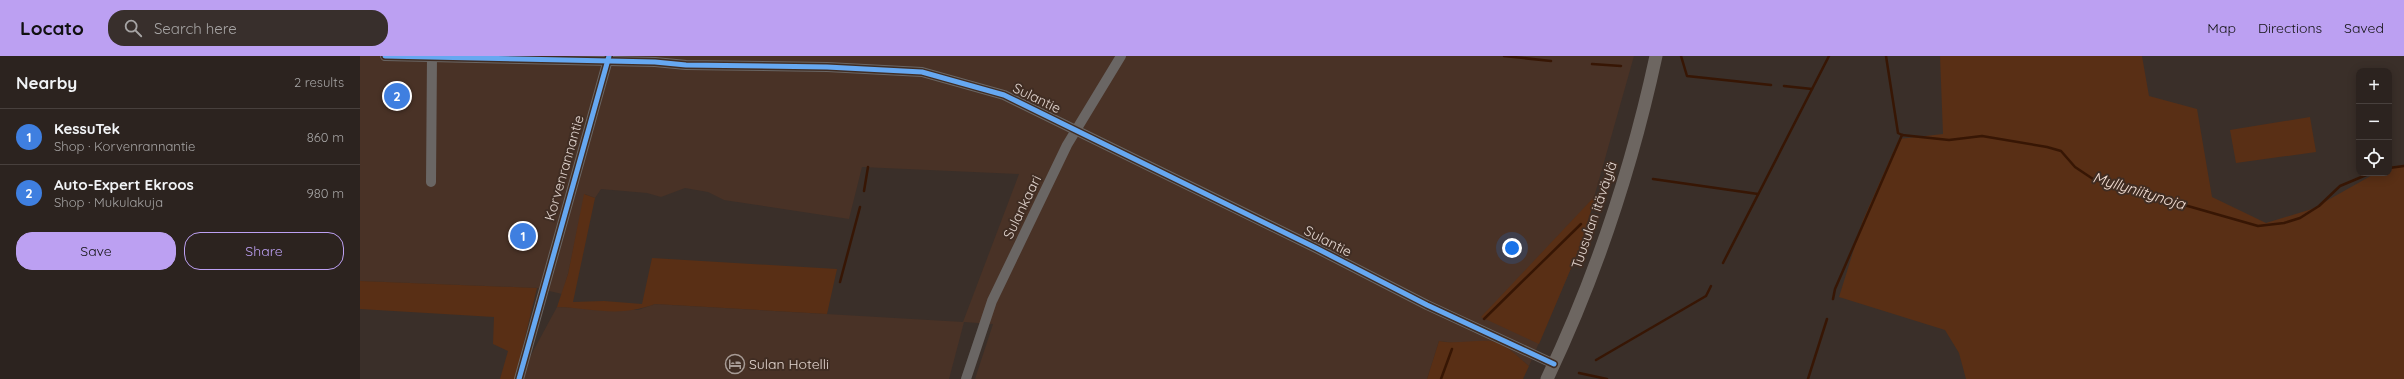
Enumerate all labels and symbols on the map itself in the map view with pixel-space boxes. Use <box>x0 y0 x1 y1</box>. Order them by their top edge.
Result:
street label: Sulantie <box>1010 79 1064 117</box>
pin: 2 <box>384 81 410 111</box>
street label: Korvenrannantie <box>540 113 588 223</box>
street label: Tuusulan itäväylä <box>1567 159 1621 271</box>
water label: Myllyniitynoja <box>2091 167 2189 214</box>
street label: Sulankaari <box>999 172 1045 242</box>
pin: 1 <box>510 221 536 251</box>
street label: Sulantie <box>1301 221 1355 261</box>
your location <box>1502 238 1522 258</box>
hotel icon: Sulan Hotelli <box>724 353 746 375</box>
place label: Sulan Hotelli <box>749 355 829 373</box>

